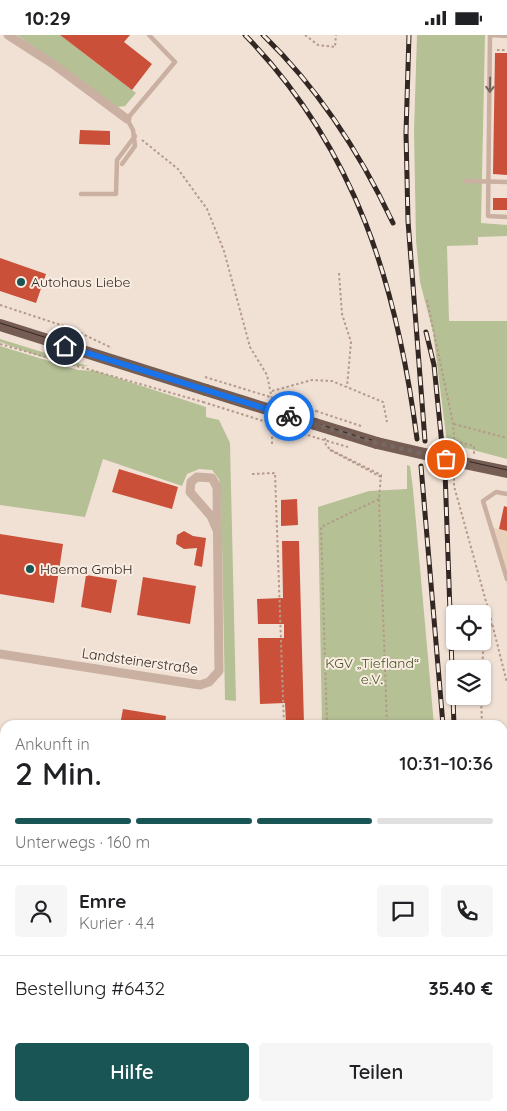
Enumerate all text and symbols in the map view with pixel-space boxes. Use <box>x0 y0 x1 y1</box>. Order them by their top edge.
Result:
text: 10:29 <box>25 6 71 30</box>
one-way arrow <box>485 76 494 92</box>
place label: Autohaus Liebe <box>31 273 131 291</box>
marker: Autohaus Liebe <box>15 276 27 288</box>
pin <box>44 325 86 367</box>
icon: home <box>51 332 79 360</box>
courier <box>264 391 314 441</box>
icon: bike <box>275 402 303 430</box>
pin <box>425 438 467 480</box>
icon: bag <box>432 445 460 473</box>
place label: Haema GmbH <box>40 560 133 578</box>
marker: Haema GmbH <box>24 563 36 575</box>
map controls <box>446 605 491 705</box>
button: locate <box>446 605 491 650</box>
street label: Landsteinerstraße <box>81 644 199 678</box>
park label: KGV „Tiefland“ e.V. <box>325 654 419 688</box>
button: layers <box>446 660 491 705</box>
text: Ankunft in <box>15 734 90 754</box>
text: 10:31–10:36 <box>399 751 493 775</box>
text: 2 Min. <box>15 753 102 793</box>
text: Unterwegs · 160 m <box>15 832 150 852</box>
button: person <box>15 885 67 937</box>
button: chat <box>377 885 429 937</box>
button: phone <box>441 885 493 937</box>
text: Emre <box>79 889 126 913</box>
text: Kurier · 4.4 <box>79 913 155 933</box>
text: Bestellung #6432 <box>15 976 165 1000</box>
text: 35.40 € <box>428 976 493 1000</box>
button: Hilfe <box>15 1043 249 1101</box>
button: Teilen <box>259 1043 493 1101</box>

